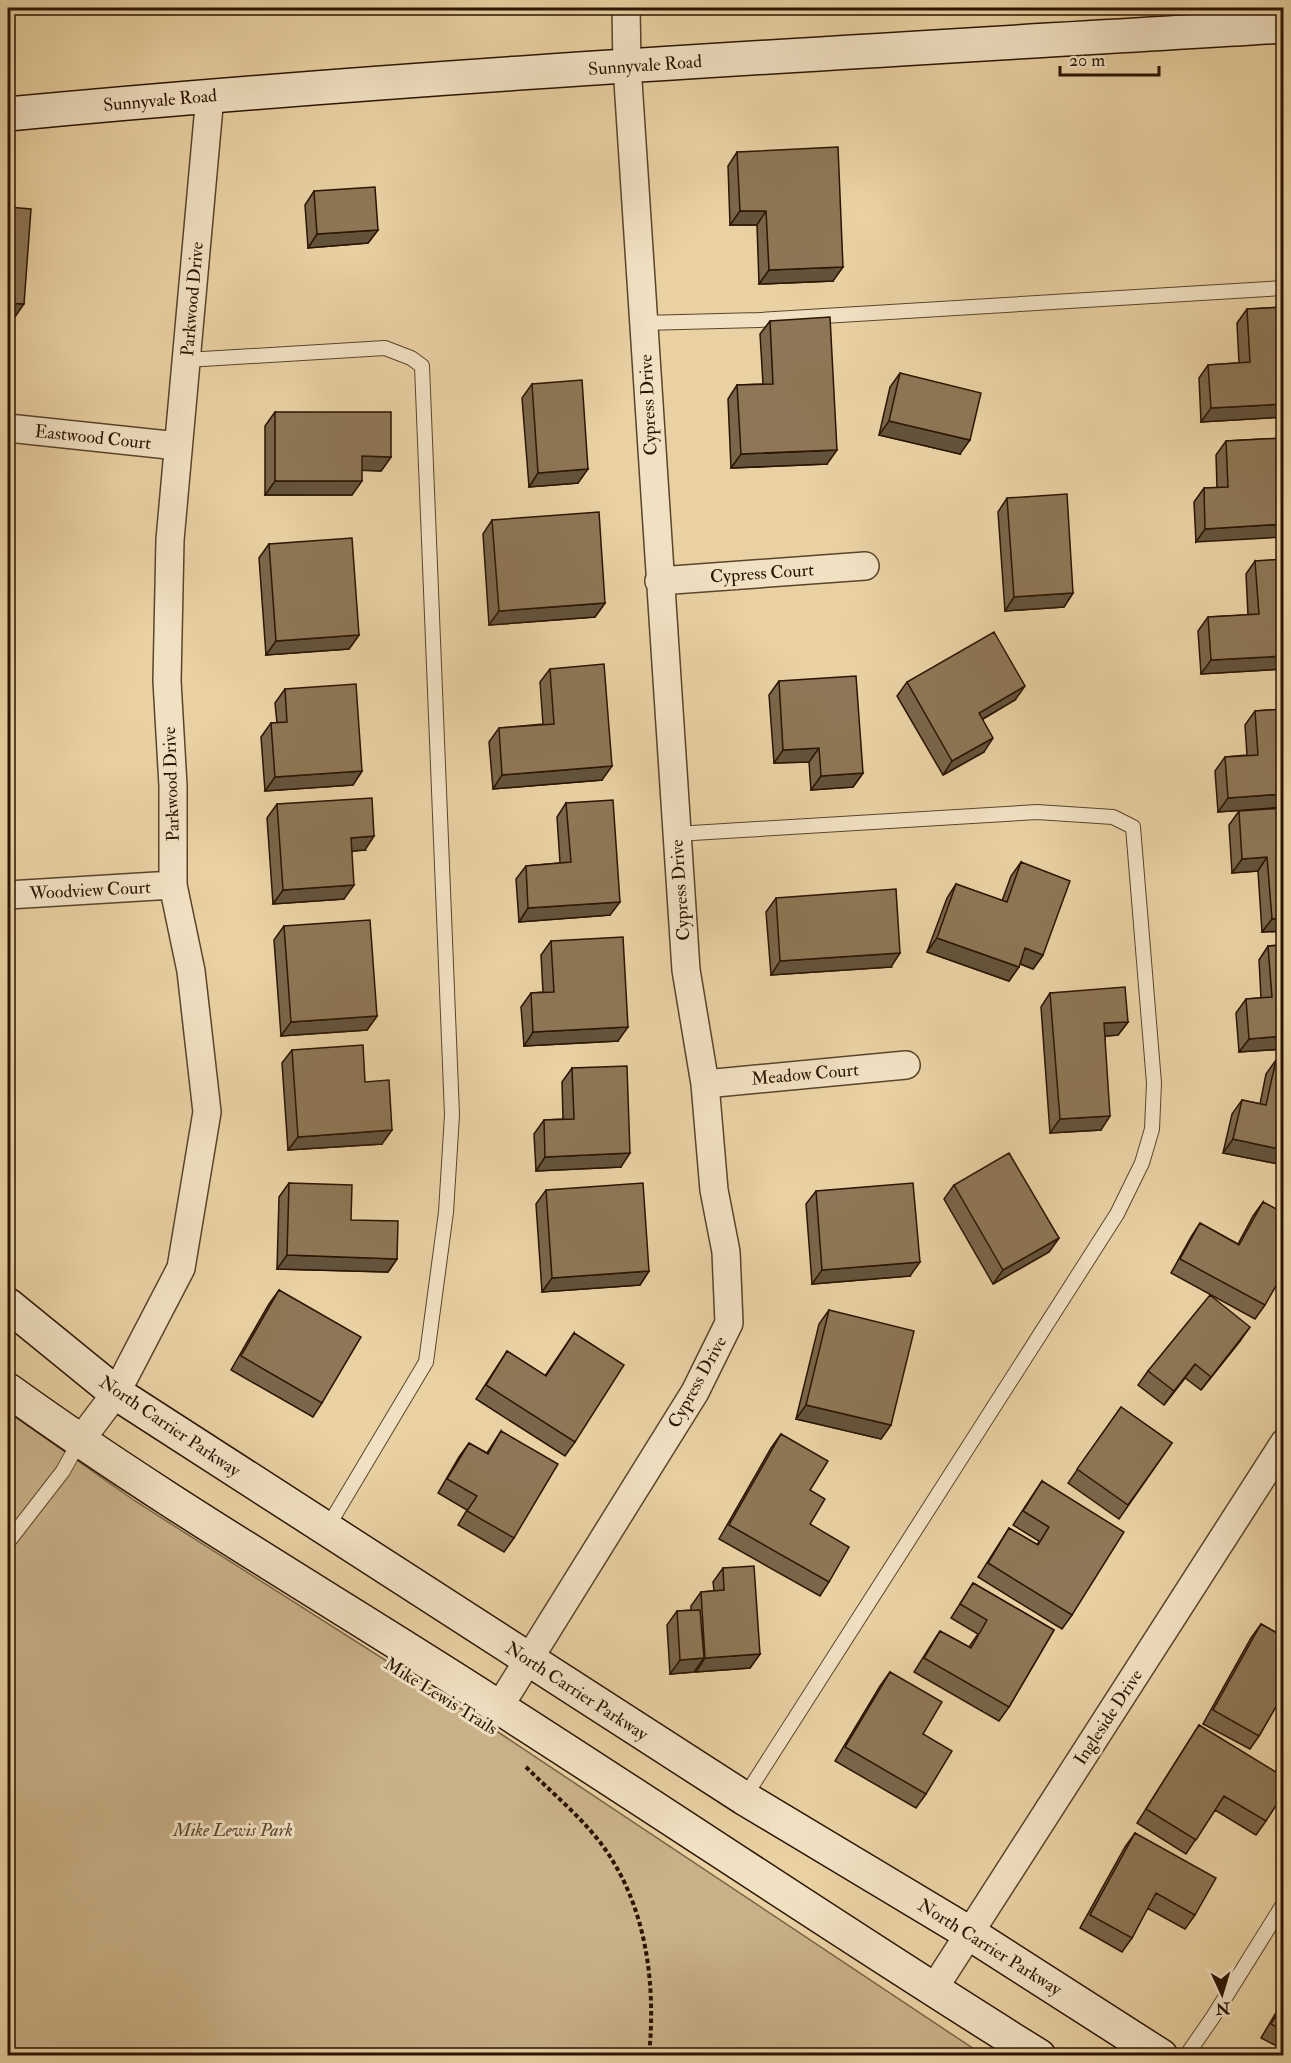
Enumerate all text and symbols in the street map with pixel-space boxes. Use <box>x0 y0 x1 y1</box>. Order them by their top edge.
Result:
scale bar <box>1060 39 1159 77</box>
text: 20 m <box>1069 49 1105 72</box>
street label: Sunnyvale Road <box>587 50 703 81</box>
street label: Sunnyvale Road <box>102 84 218 117</box>
street label: Parkwood Drive <box>176 240 209 357</box>
street label: Cypress Drive <box>634 353 663 456</box>
street label: Eastwood Court <box>34 420 153 455</box>
street label: Cypress Court <box>709 558 815 589</box>
street label: Parkwood Drive <box>158 726 185 842</box>
street label: Cypress Drive <box>665 838 696 941</box>
street label: Woodview Court <box>28 876 151 905</box>
street label: Meadow Court <box>750 1058 860 1091</box>
street label: Cypress Drive <box>663 1332 732 1432</box>
street label: North Carrier Parkway <box>95 1371 246 1483</box>
street label: North Carrier Parkway <box>501 1637 653 1747</box>
street label: Mike Lewis Trails <box>380 1652 502 1740</box>
street label: Ingleside Drive <box>1069 1665 1148 1770</box>
park label: Mike Lewis Park <box>172 1819 293 1842</box>
street label: North Carrier Parkway <box>913 1894 1067 2002</box>
north arrow <box>1192 1964 1252 2024</box>
text: N <box>1214 1997 1232 2018</box>

